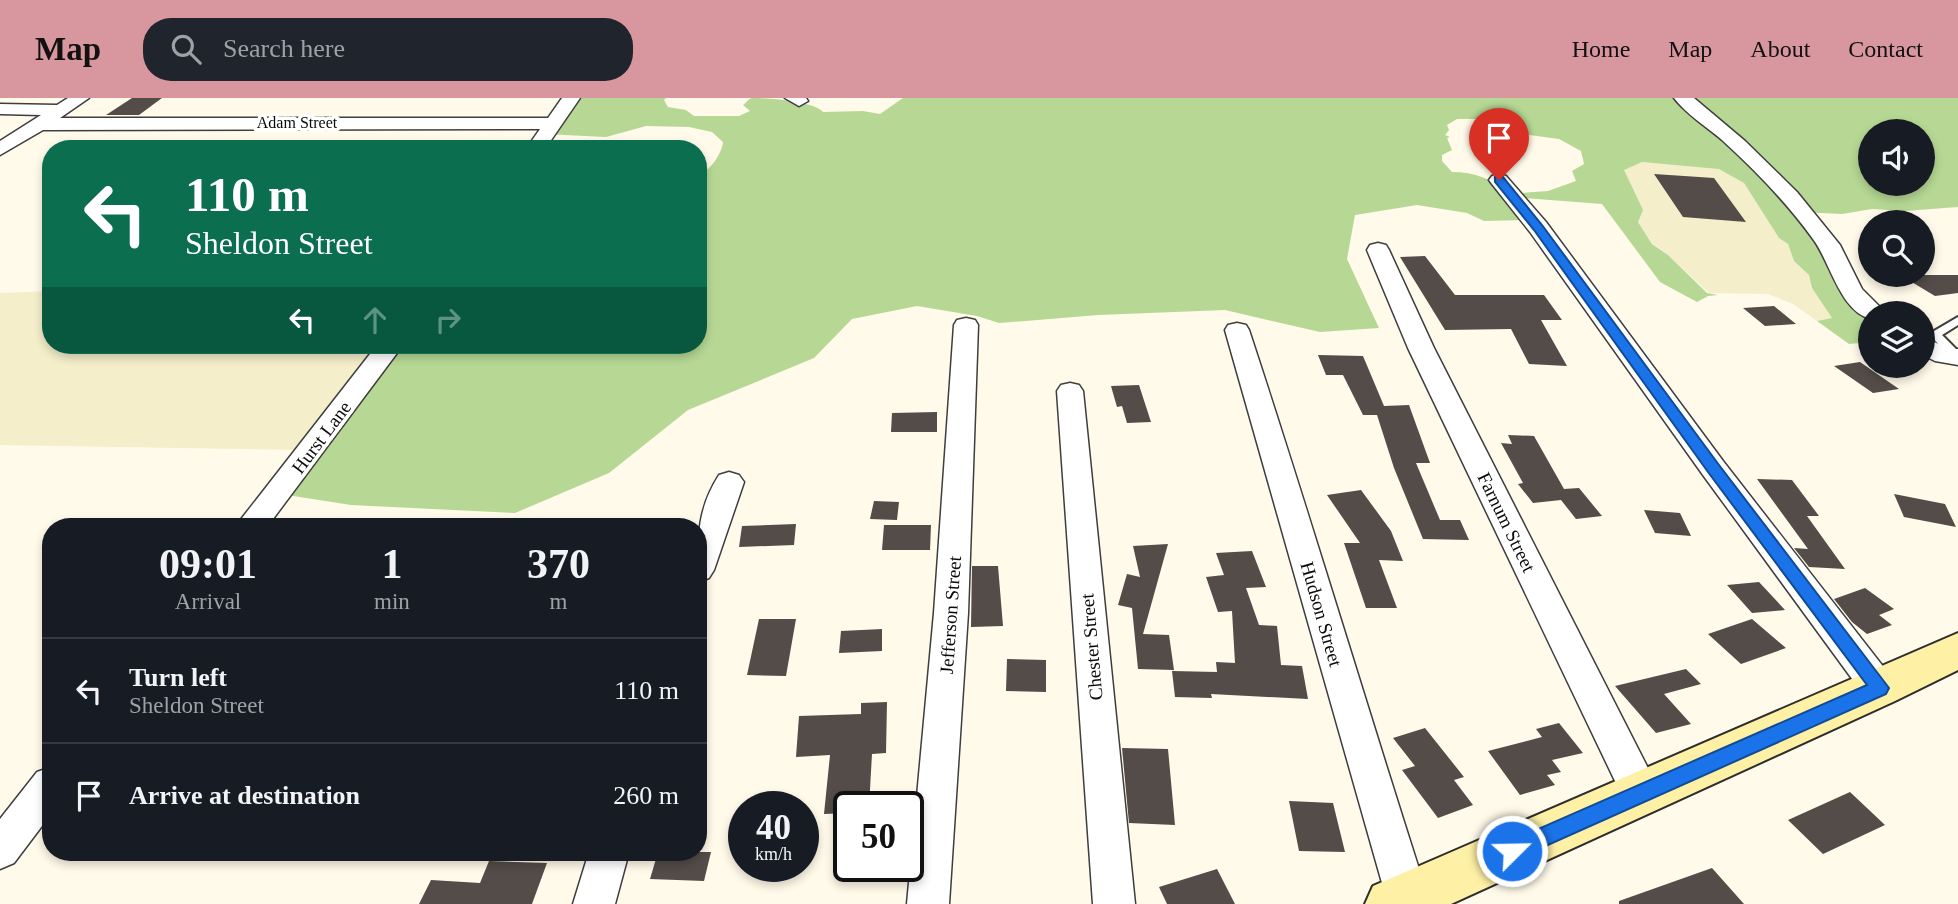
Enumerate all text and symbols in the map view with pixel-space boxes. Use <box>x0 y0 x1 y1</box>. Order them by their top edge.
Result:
search box <box>143 18 633 81</box>
icon: search <box>167 30 205 68</box>
text: Map <box>35 31 101 67</box>
text: Search here <box>223 34 345 63</box>
text: Home <box>1572 36 1630 62</box>
text: Map <box>1668 36 1712 62</box>
text: About <box>1750 36 1810 62</box>
text: Contact <box>1848 36 1923 62</box>
pin <box>1469 108 1529 180</box>
street label: Adam Street <box>257 114 338 131</box>
icon: arrive <box>1480 119 1518 157</box>
map controls <box>1858 119 1935 378</box>
button: sound <box>1858 119 1935 196</box>
text: 110 m <box>185 167 309 222</box>
icon: left <box>70 168 161 259</box>
button: search <box>1858 210 1935 287</box>
text: Sheldon Street <box>185 225 373 261</box>
icon: left <box>283 301 321 339</box>
icon: ahead <box>356 301 394 339</box>
icon: right <box>429 301 467 339</box>
button: layers <box>1858 301 1935 378</box>
street label: Hurst Lane <box>287 397 355 478</box>
street label: Farnum Street <box>1473 469 1540 576</box>
text: 09:01 <box>159 541 257 587</box>
text: 1 <box>381 541 402 587</box>
text: 370 <box>527 541 590 587</box>
street label: Jefferson Street <box>936 555 965 675</box>
street label: Hudson Street <box>1297 559 1347 670</box>
text: Arrival <box>175 589 241 614</box>
text: min <box>374 589 410 614</box>
text: m <box>549 589 567 614</box>
street label: Chester Street <box>1076 592 1107 701</box>
text: Turn left <box>129 663 227 692</box>
icon: left <box>70 672 108 710</box>
text: 110 m <box>614 676 679 705</box>
text: Sheldon Street <box>129 693 264 718</box>
icon: arrive <box>70 777 108 815</box>
text: Arrive at destination <box>129 781 360 810</box>
text: 260 m <box>613 781 679 810</box>
speed limit sign: 50 <box>833 791 924 882</box>
text: 40 <box>756 808 791 847</box>
position arrow <box>1475 814 1549 888</box>
text: km/h <box>755 844 792 864</box>

